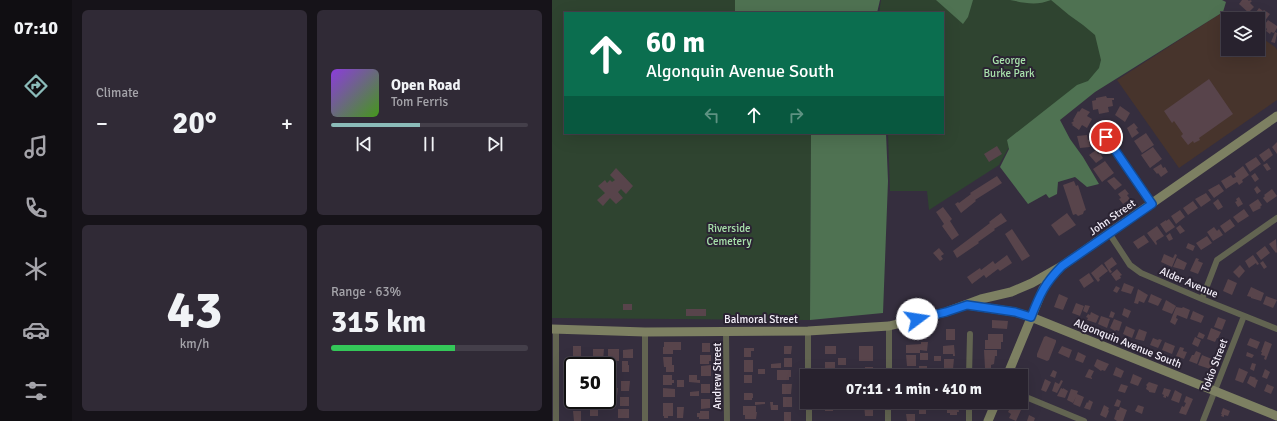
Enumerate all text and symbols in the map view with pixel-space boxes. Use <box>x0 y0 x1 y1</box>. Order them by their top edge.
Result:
map controls <box>1221 12 1265 56</box>
button: layers <box>1221 12 1265 56</box>
text: 07:10 <box>14 17 58 39</box>
text: 60 m <box>646 26 705 60</box>
icon: ahead <box>580 28 632 80</box>
park label: George Burke Park <box>983 54 1035 80</box>
text: Algonquin Avenue South <box>646 60 834 82</box>
icon: directions <box>22 72 50 100</box>
text: Open Road <box>391 76 461 94</box>
text: Climate <box>96 85 139 101</box>
text: Tom Ferris <box>391 94 448 110</box>
icon: left <box>701 104 723 126</box>
icon: ahead <box>743 104 765 126</box>
icon: right <box>785 104 807 126</box>
text: 20° <box>172 105 217 142</box>
text: − <box>96 110 108 137</box>
text: + <box>281 110 293 137</box>
pin <box>1089 120 1123 154</box>
icon: arrive <box>1095 126 1117 148</box>
icon: music <box>22 133 50 161</box>
icon: previous <box>353 133 375 155</box>
icon: pause <box>418 133 440 155</box>
icon: next <box>484 133 506 155</box>
icon: phone <box>22 194 50 222</box>
street label: John Street <box>1087 197 1138 238</box>
park label: Riverside Cemetery <box>706 222 752 248</box>
icon: climate <box>22 255 50 283</box>
street label: Alder Avenue <box>1158 264 1220 301</box>
text: 43 <box>166 278 223 342</box>
text: Range · 63% <box>331 284 401 300</box>
position arrow <box>896 298 938 340</box>
text: 315 km <box>331 304 426 341</box>
street label: Balmoral Street <box>724 313 798 326</box>
icon: car <box>22 316 50 344</box>
street label: Algonquin Avenue South <box>1072 316 1184 371</box>
text: km/h <box>180 336 209 352</box>
street label: Tokio Street <box>1198 337 1231 393</box>
street label: Andrew Street <box>711 342 724 409</box>
speed limit sign: 50 <box>564 357 616 409</box>
icon: filters <box>22 377 50 405</box>
text: 07:11 · 1 min · 410 m <box>846 380 982 398</box>

